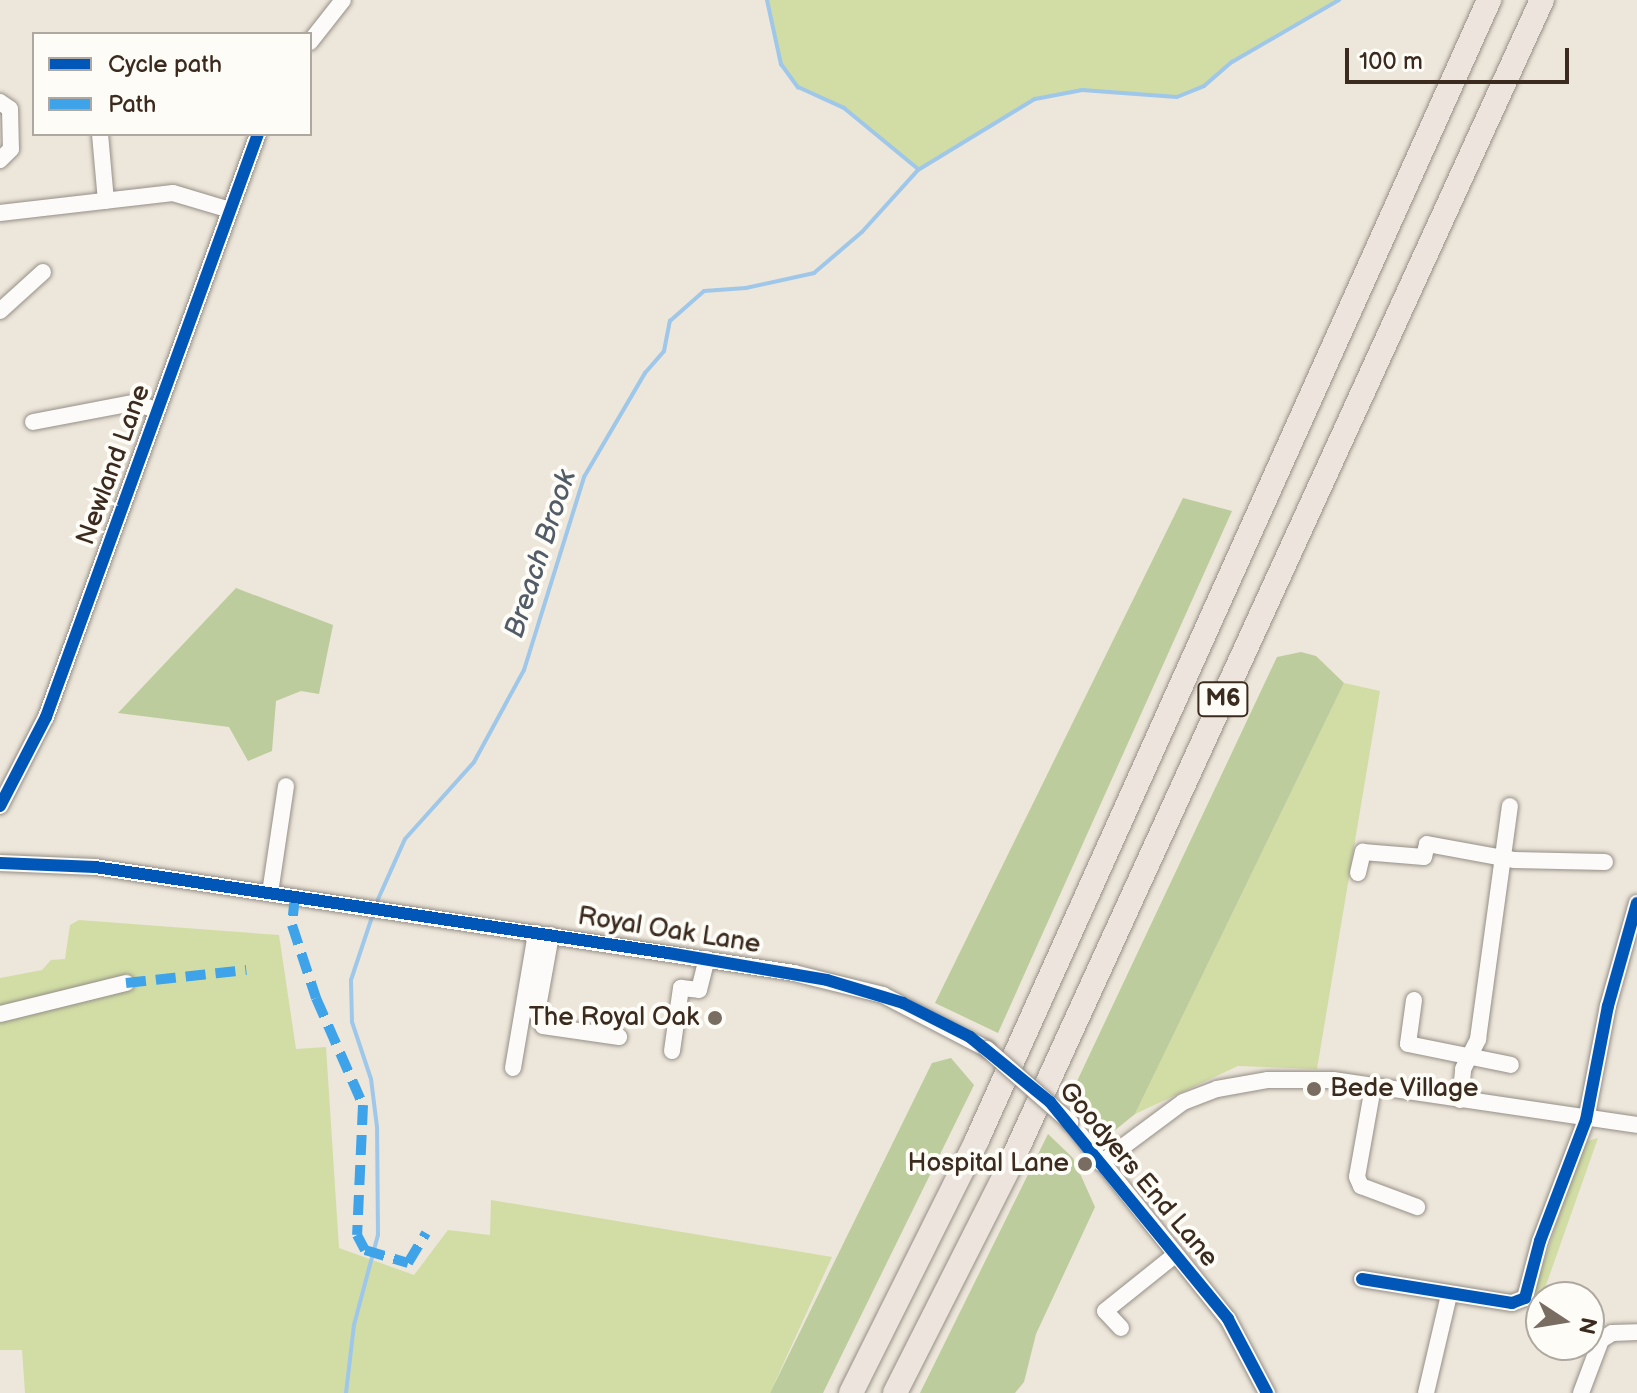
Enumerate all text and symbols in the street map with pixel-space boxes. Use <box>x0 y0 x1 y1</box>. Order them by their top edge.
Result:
legend <box>32 32 312 136</box>
scale bar <box>1349 32 1573 82</box>
text: 100 m <box>1359 47 1423 76</box>
text: Cycle path <box>108 50 222 79</box>
text: Path <box>108 90 156 119</box>
street label: Newland Lane <box>71 381 157 549</box>
water label: Breach Brook <box>498 466 584 642</box>
road number: M6 <box>1197 679 1249 719</box>
street label: Royal Oak Lane <box>575 901 763 961</box>
place label: The Royal Oak <box>529 1002 699 1034</box>
marker: The Royal Oak <box>706 1009 724 1027</box>
place label: Bede Village <box>1330 1073 1479 1105</box>
street label: Goodyers End Lane <box>1052 1076 1224 1274</box>
marker: Bede Village <box>1305 1080 1323 1098</box>
place label: Hospital Lane <box>907 1148 1069 1180</box>
marker: Hospital Lane <box>1076 1155 1094 1173</box>
north arrow <box>1525 1281 1605 1361</box>
text: N <box>1572 1315 1602 1337</box>

